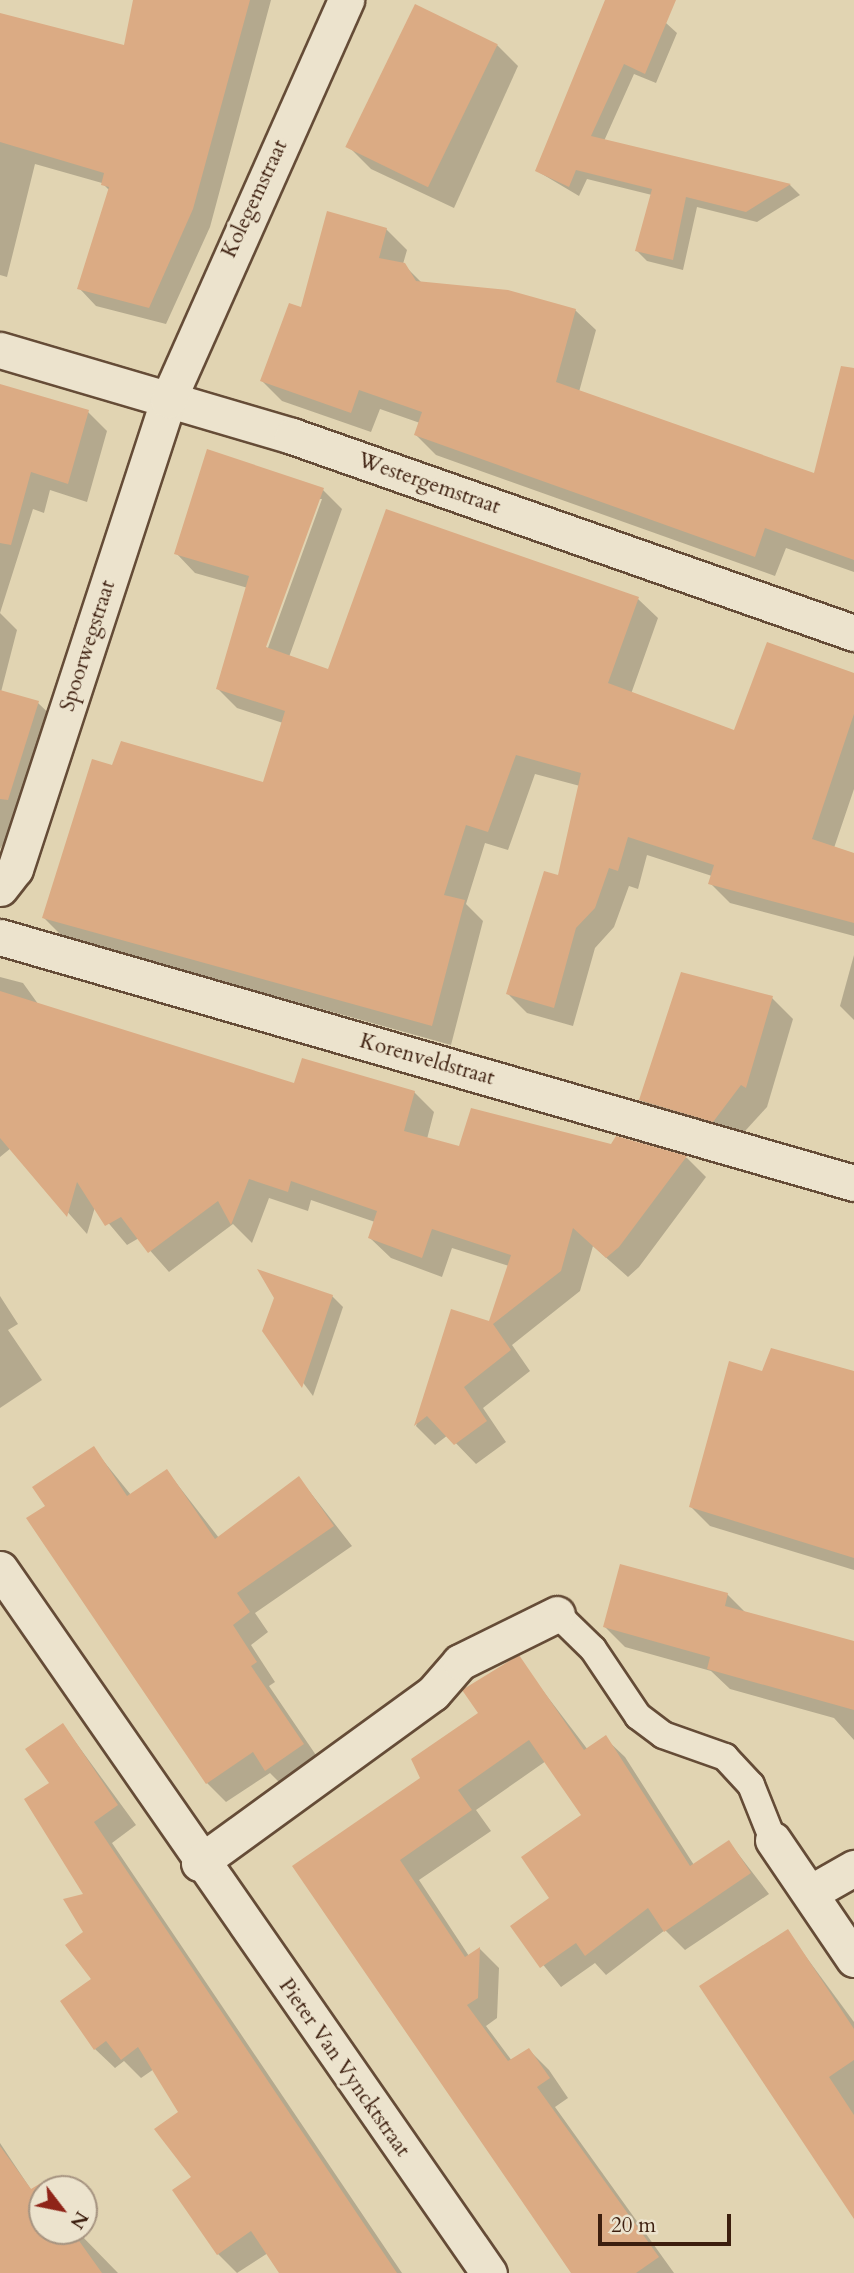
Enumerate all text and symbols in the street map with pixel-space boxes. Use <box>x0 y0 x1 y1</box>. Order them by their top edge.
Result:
street label: Kolegemstraat <box>217 136 293 262</box>
street label: Westergemstraat <box>355 448 503 520</box>
street label: Spoorwegstraat <box>55 577 121 715</box>
street label: Korenveldstraat <box>357 1029 497 1091</box>
street label: Pieter Van Vyncktstraat <box>273 1974 415 2162</box>
north arrow <box>28 2175 98 2245</box>
scale bar <box>602 2200 735 2244</box>
text: N <box>64 2206 95 2234</box>
text: 20 m <box>611 2211 656 2240</box>

